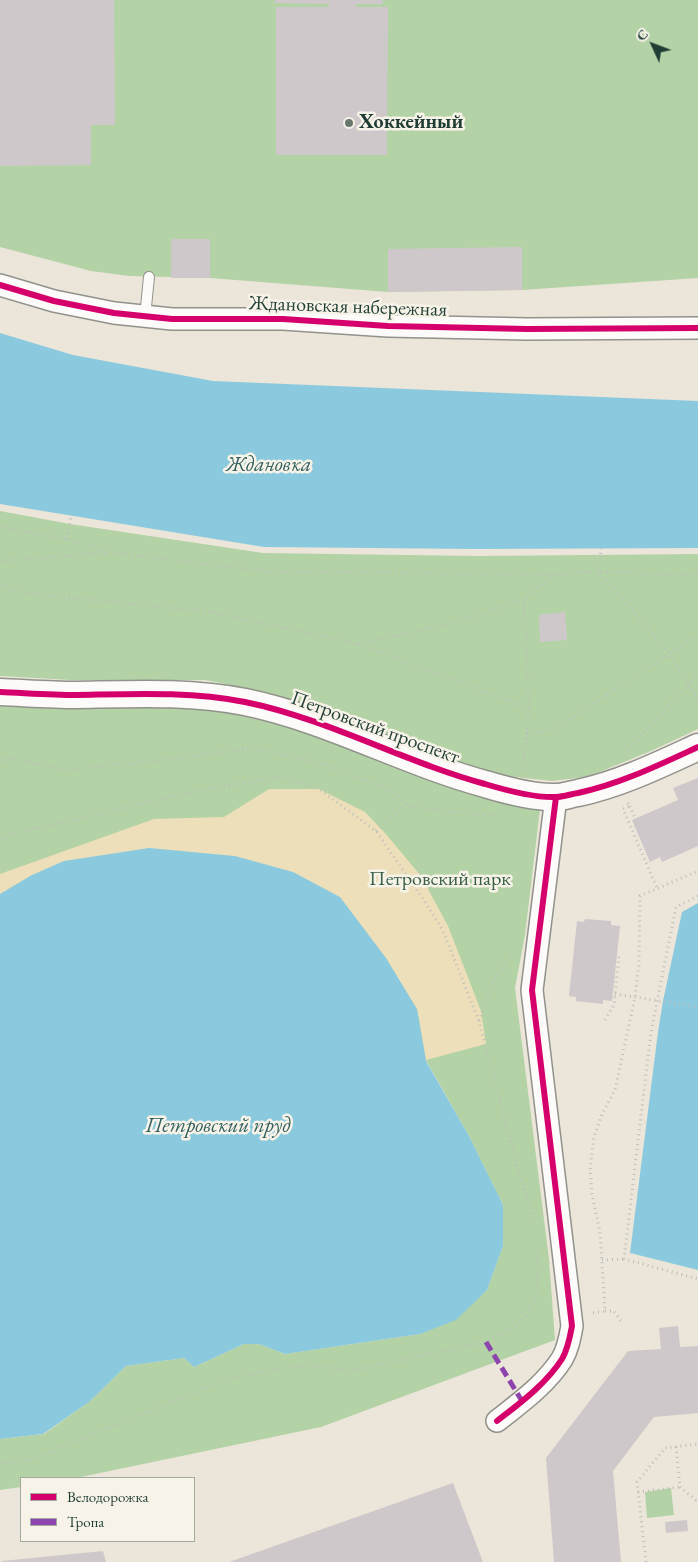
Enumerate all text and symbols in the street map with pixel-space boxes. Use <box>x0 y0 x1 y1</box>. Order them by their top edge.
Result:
north arrow <box>628 20 678 70</box>
text: С <box>632 25 652 45</box>
place label: Хоккейный <box>359 111 463 135</box>
marker: Хоккейный <box>343 117 355 129</box>
street label: Ждановская набережная <box>249 292 447 322</box>
water label: Ждановка <box>227 452 311 478</box>
street label: Петровский проспект <box>287 686 463 770</box>
park label: Петровский парк <box>369 868 511 892</box>
water label: Петровский пруд <box>145 1113 291 1139</box>
legend <box>20 1477 195 1542</box>
text: Велодорожка <box>67 1487 148 1506</box>
text: Тропа <box>67 1512 104 1531</box>

